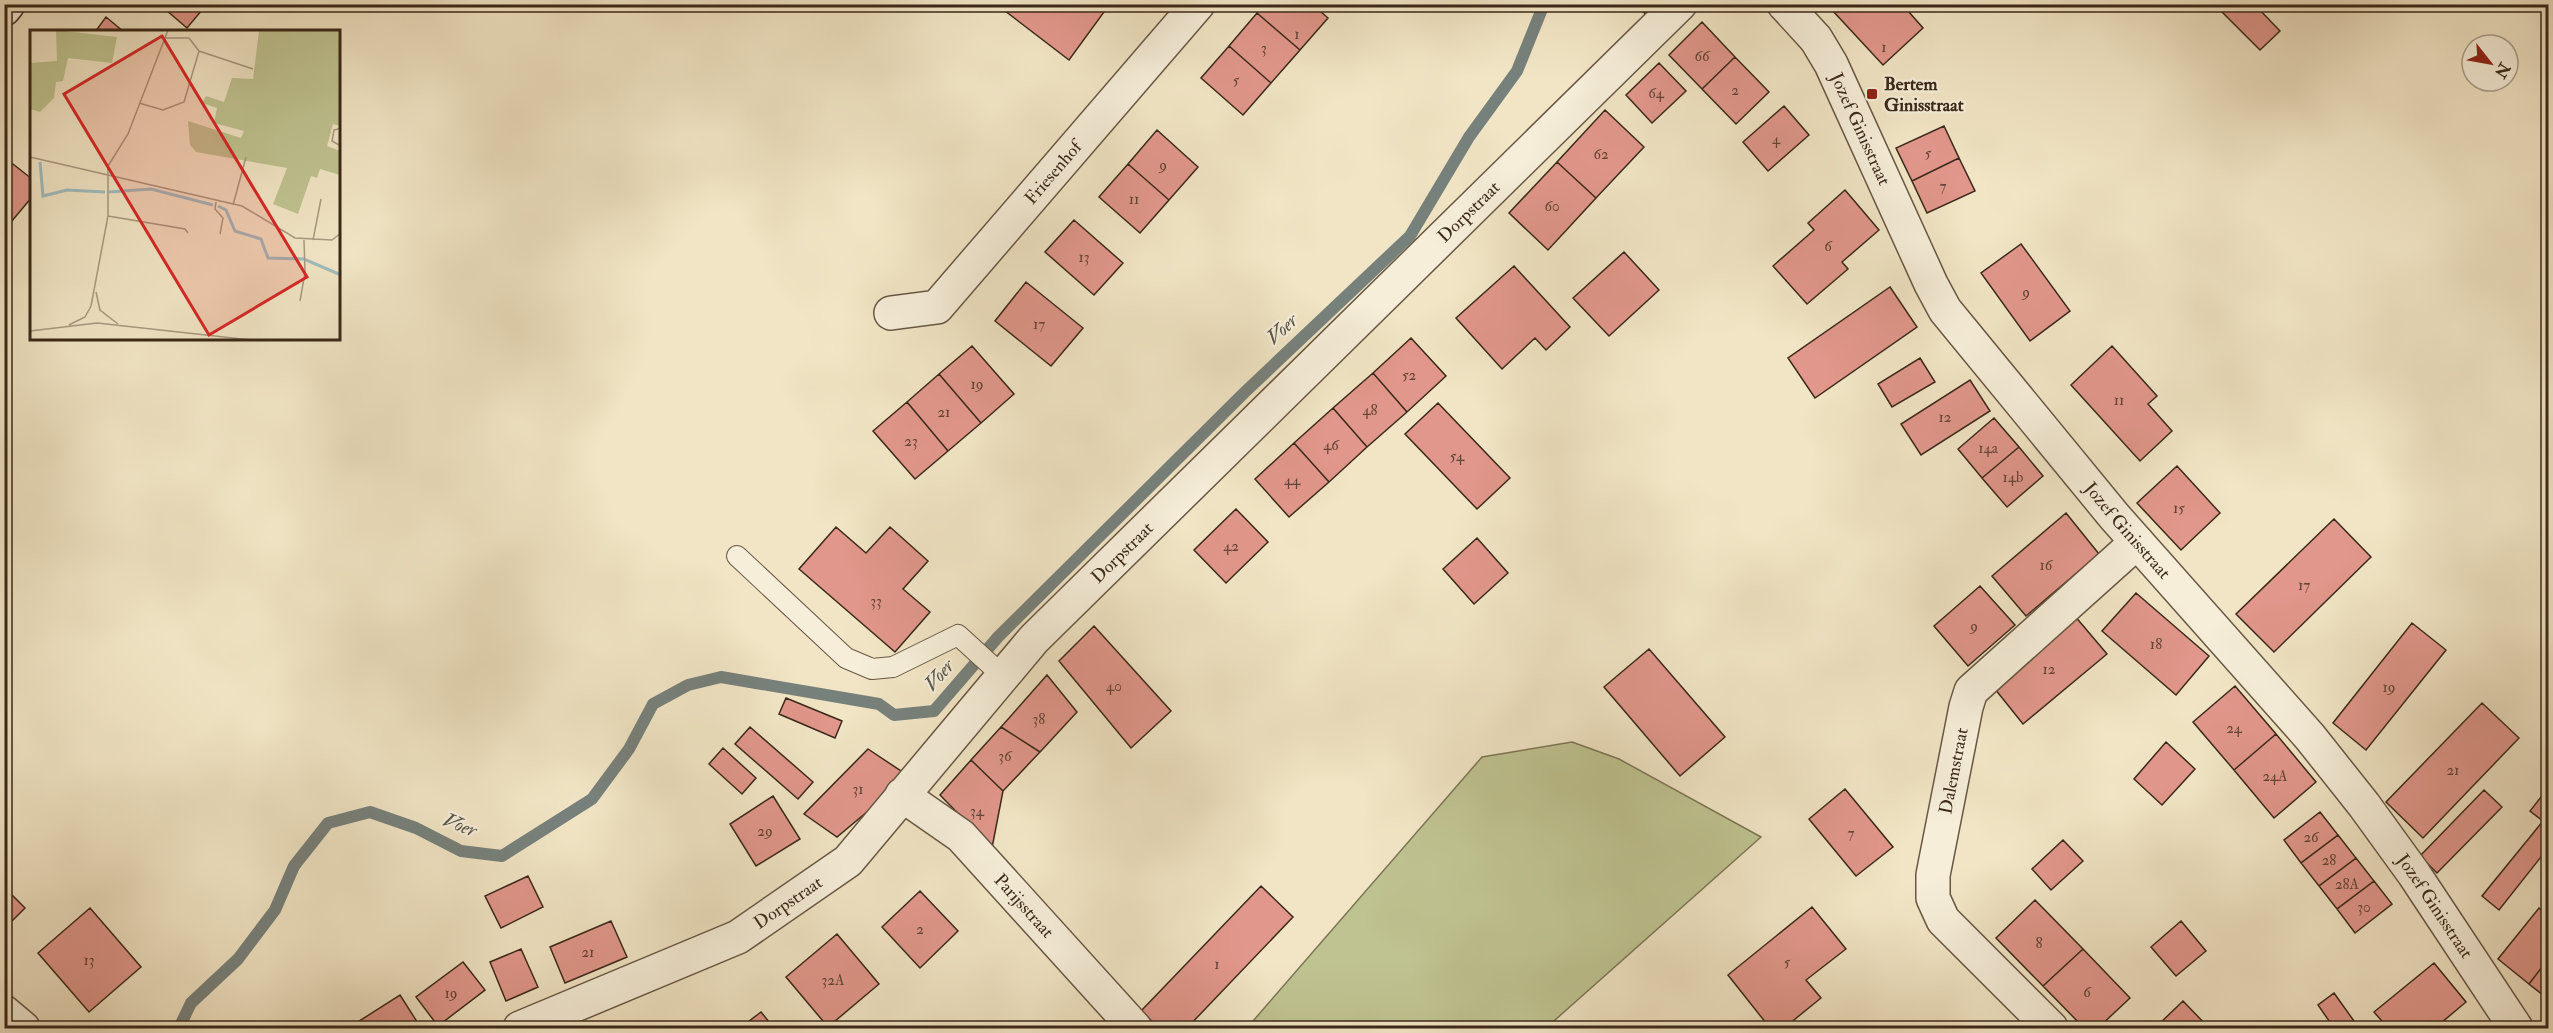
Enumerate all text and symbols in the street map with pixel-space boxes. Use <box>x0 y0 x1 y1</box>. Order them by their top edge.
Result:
house number: 1 <box>1294 25 1300 44</box>
inset map <box>30 30 340 340</box>
north arrow <box>2460 33 2520 93</box>
house number: 1 <box>1881 38 1887 57</box>
house number: 3 <box>1261 39 1267 58</box>
house number: 66 <box>1694 47 1711 66</box>
text: N <box>2489 58 2515 82</box>
street label: Jozef Ginisstraat <box>1825 68 1896 189</box>
house number: 5 <box>1233 71 1240 90</box>
place label: Bertem Ginisstraat <box>1884 73 1964 117</box>
house number: 2 <box>1731 81 1739 100</box>
house number: 64 <box>1648 84 1665 103</box>
marker: Bertem Ginisstraat <box>1865 87 1879 101</box>
house number: 4 <box>1772 130 1781 149</box>
street label: Friesenhof <box>1019 133 1089 209</box>
house number: 5 <box>1925 144 1932 163</box>
house number: 62 <box>1593 145 1609 164</box>
house number: 9 <box>1158 156 1167 175</box>
street label: Dorpstraat <box>1433 176 1505 248</box>
house number: 7 <box>1940 177 1947 196</box>
house number: 11 <box>1129 190 1139 209</box>
house number: 60 <box>1544 197 1560 216</box>
house number: 6 <box>1824 237 1833 256</box>
house number: 13 <box>1078 248 1090 267</box>
house number: 9 <box>2021 283 2030 302</box>
water label: Voer <box>1261 307 1304 350</box>
house number: 17 <box>1033 315 1045 334</box>
house number: 52 <box>1402 366 1416 385</box>
house number: 19 <box>971 375 983 394</box>
house number: 11 <box>2114 391 2124 410</box>
house number: 48 <box>1362 401 1378 420</box>
house number: 21 <box>938 403 950 422</box>
house number: 12 <box>1939 408 1952 427</box>
house number: 23 <box>904 432 918 451</box>
house number: 46 <box>1323 436 1340 455</box>
house number: 14a <box>1978 439 1999 458</box>
house number: 54 <box>1450 447 1465 466</box>
house number: 14b <box>2003 468 2023 487</box>
house number: 44 <box>1284 471 1301 490</box>
street label: Jozef Ginisstraat <box>2079 476 2176 584</box>
house number: 15 <box>2173 499 2185 518</box>
street label: Dorpstraat <box>1086 517 1158 588</box>
house number: 42 <box>1223 537 1239 556</box>
house number: 16 <box>2040 556 2054 575</box>
house number: 17 <box>2298 576 2310 595</box>
house number: 33 <box>870 592 882 611</box>
house number: 9 <box>1969 617 1978 636</box>
house number: 18 <box>2150 635 2162 654</box>
water label: Voer <box>918 653 961 696</box>
house number: 12 <box>2043 660 2056 679</box>
house number: 40 <box>1106 677 1122 696</box>
house number: 19 <box>2383 678 2395 697</box>
house number: 38 <box>1033 710 1045 729</box>
house number: 24 <box>2226 719 2243 738</box>
street label: Dalemstraat <box>1934 726 1973 816</box>
house number: 36 <box>998 747 1013 766</box>
house number: 21 <box>2447 761 2459 780</box>
house number: 24A <box>2262 767 2288 786</box>
house number: 31 <box>852 780 864 799</box>
house number: 34 <box>970 802 985 821</box>
water label: Voer <box>439 807 482 843</box>
house number: 29 <box>757 822 773 841</box>
house number: 7 <box>1848 824 1855 843</box>
house number: 26 <box>2303 828 2320 847</box>
street label: Jozef Ginisstraat <box>2391 848 2478 963</box>
house number: 28 <box>2322 851 2336 870</box>
street label: Parijsstraat <box>989 869 1059 943</box>
street label: Dorpstraat <box>749 871 827 934</box>
house number: 28A <box>2335 875 2360 894</box>
house number: 30 <box>2357 898 2371 917</box>
house number: 2 <box>916 920 924 939</box>
house number: 8 <box>2035 934 2043 953</box>
house number: 21 <box>582 943 594 962</box>
house number: 13 <box>83 951 95 970</box>
house number: 5 <box>1784 953 1791 972</box>
house number: 1 <box>1214 955 1220 974</box>
house number: 32A <box>822 971 845 990</box>
house number: 6 <box>2083 983 2092 1002</box>
house number: 19 <box>445 984 457 1003</box>

